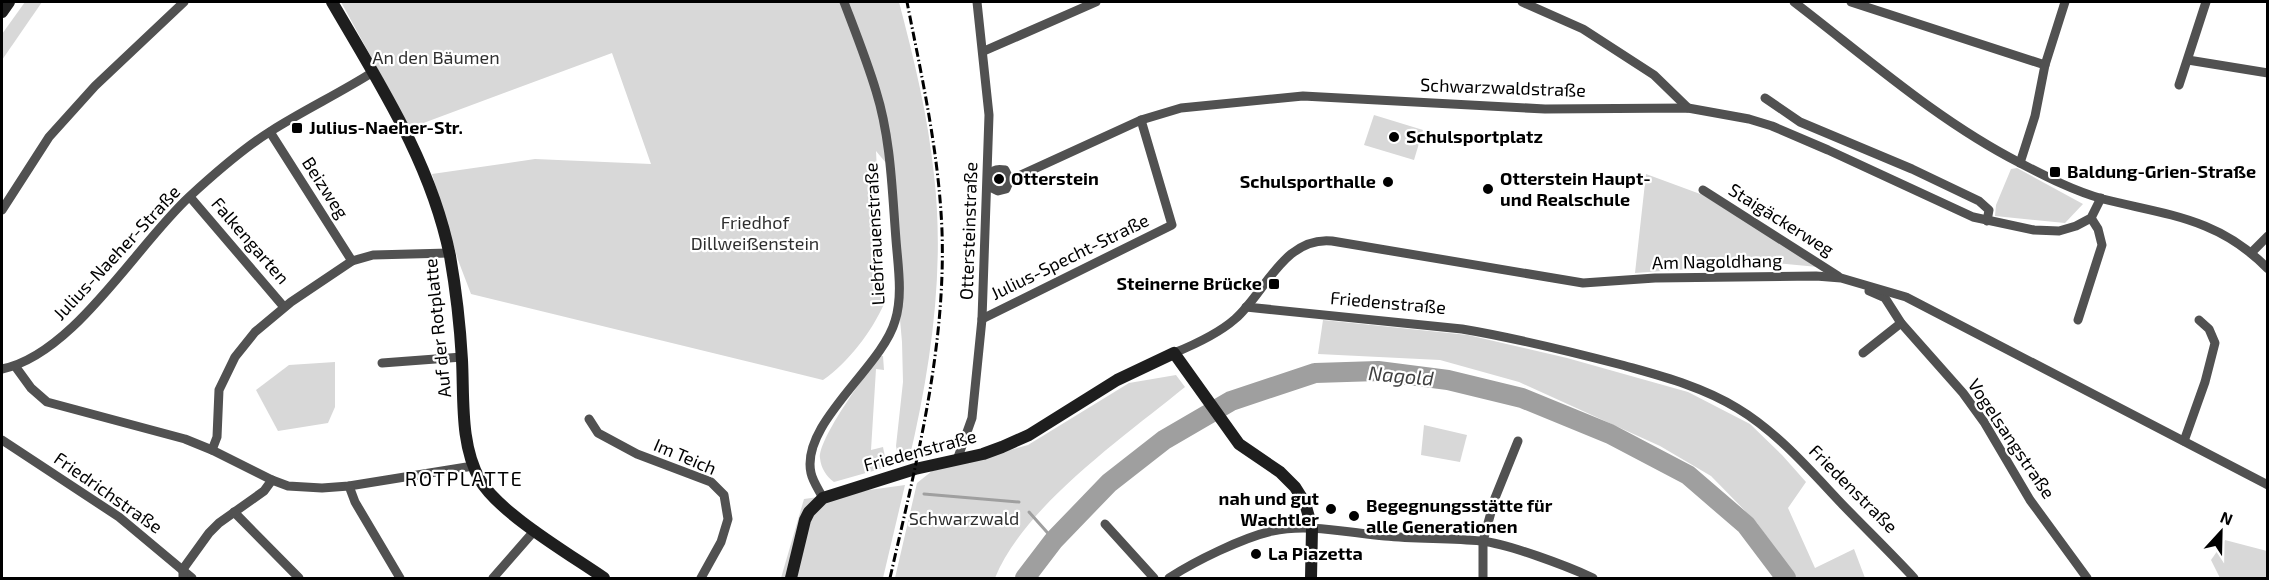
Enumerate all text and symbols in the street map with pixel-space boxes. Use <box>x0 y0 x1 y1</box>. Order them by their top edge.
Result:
park label: An den Bäumen <box>372 46 500 68</box>
street label: Schwarzwaldstraße <box>1420 73 1586 101</box>
place label: Julius-Naeher-Str. <box>309 116 463 138</box>
marker: Julius-Naeher-Str. <box>290 121 304 135</box>
place label: Schulsportplatz <box>1406 125 1543 147</box>
marker: Schulsportplatz <box>1387 130 1401 144</box>
street label: Beizweg <box>298 153 354 222</box>
place label: Baldung-Grien-Straße <box>2067 160 2256 182</box>
street label: Liebfrauenstraße <box>859 162 889 306</box>
street label: Ottersteinstraße <box>955 162 981 300</box>
marker: Baldung-Grien-Straße <box>2048 165 2062 179</box>
place label: Otterstein <box>1011 167 1099 189</box>
place label: Otterstein Haupt- und Realschule <box>1500 167 1651 210</box>
place label: Schulsporthalle <box>1240 170 1376 192</box>
marker: Otterstein <box>992 172 1006 186</box>
marker: Schulsporthalle <box>1381 175 1395 189</box>
street label: Staigäckerweg <box>1725 178 1838 260</box>
street label: Julius-Naeher-Straße <box>48 180 184 324</box>
marker: Otterstein Haupt- und Realschule <box>1481 182 1495 196</box>
street label: Falkengarten <box>207 193 294 288</box>
street label: Julius-Specht-Straße <box>987 208 1152 304</box>
park label: Friedhof Dillweißenstein <box>691 211 819 254</box>
street label: Am Nagoldhang <box>1652 249 1782 273</box>
street label: Auf der Rotplatte <box>419 257 455 399</box>
place label: Steinerne Brücke <box>1117 272 1262 294</box>
marker: Steinerne Brücke <box>1267 277 1281 291</box>
street label: Friedenstraße <box>1329 286 1447 318</box>
water label: Nagold <box>1367 360 1435 390</box>
street label: Vogelsangstraße <box>1964 374 2060 503</box>
street label: Friedenstraße <box>861 424 979 476</box>
street label: Im Teich <box>651 433 720 479</box>
street label: Friedenstraße <box>1805 439 1903 537</box>
street label: Friedrichstraße <box>50 447 167 538</box>
district label: ROTPLATTE <box>405 466 523 490</box>
place label: nah und gut Wachtler <box>1219 487 1320 530</box>
place label: Begegnungsstätte für alle Generationen <box>1366 494 1553 537</box>
marker: nah und gut Wachtler <box>1324 502 1338 516</box>
north arrow <box>2191 502 2251 562</box>
park label: Schwarzwald <box>909 507 1019 529</box>
text: N <box>2218 507 2236 529</box>
marker: Begegnungsstätte für alle Generationen <box>1347 509 1361 523</box>
place label: La Piazetta <box>1268 542 1363 564</box>
marker: La Piazetta <box>1249 547 1263 561</box>

